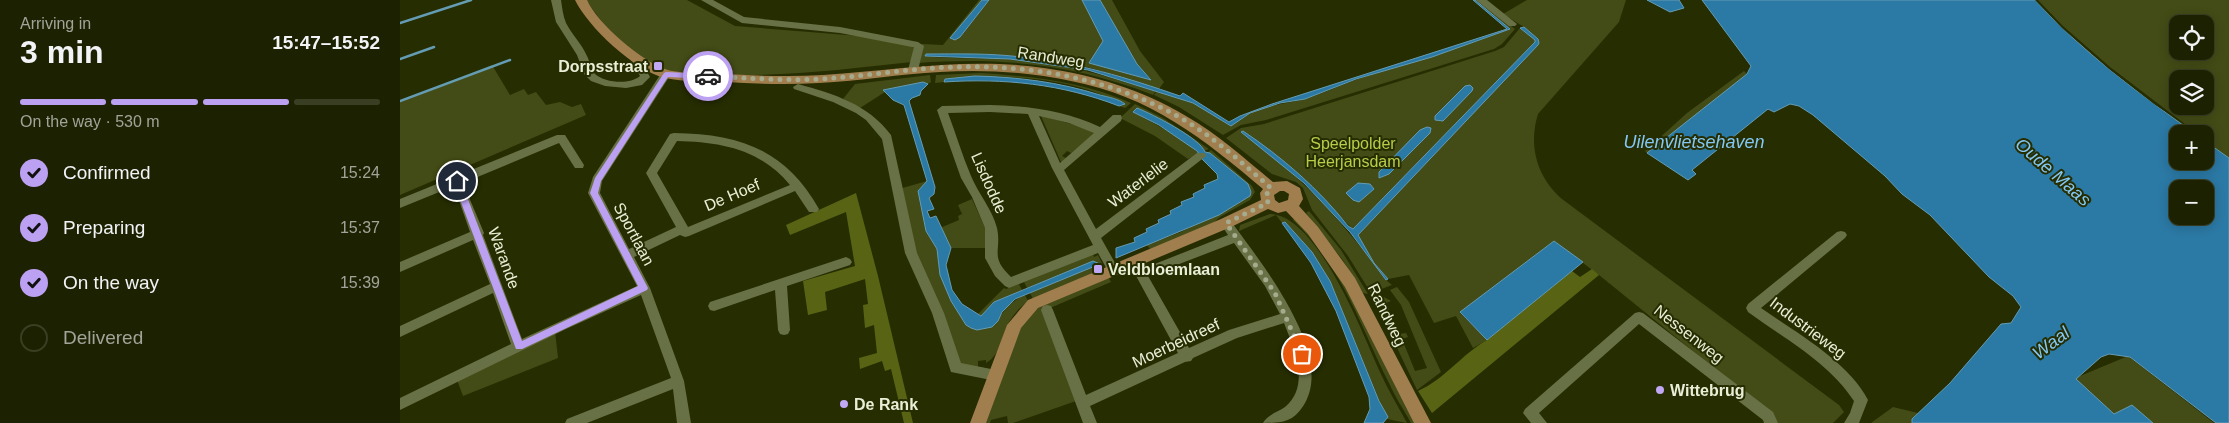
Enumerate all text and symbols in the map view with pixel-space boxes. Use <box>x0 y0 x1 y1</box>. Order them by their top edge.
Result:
text: Arriving in <box>20 15 91 32</box>
map controls <box>2169 15 2214 225</box>
button: locate <box>2169 15 2214 60</box>
text: 15:47–15:52 <box>272 32 380 53</box>
text: 3 min <box>20 34 104 70</box>
street label: Randweg <box>1016 43 1086 71</box>
courier <box>683 51 733 101</box>
place label: Dorpsstraat <box>558 58 649 75</box>
marker: Dorpsstraat <box>652 60 664 72</box>
icon: car <box>694 62 722 90</box>
button: layers <box>2169 70 2214 115</box>
text: On the way · 530 m <box>20 113 160 130</box>
button: + <box>2169 125 2214 170</box>
water label: Uilenvlietsehaven <box>1623 132 1765 152</box>
water label: Oude Maas <box>2011 134 2095 210</box>
park label: Speelpolder Heerjansdam <box>1305 135 1401 170</box>
street label: Lisdodde <box>968 150 1010 216</box>
street label: Waterlelie <box>1105 155 1171 211</box>
icon: check <box>20 159 48 187</box>
pin <box>436 160 478 202</box>
text: Confirmed <box>63 162 151 183</box>
text: 15:24 <box>340 164 380 181</box>
icon: home <box>443 167 471 195</box>
street label: De Hoef <box>702 175 763 214</box>
button: − <box>2169 180 2214 225</box>
street label: Sportlaan <box>610 200 658 268</box>
icon: check <box>20 214 48 242</box>
text: Preparing <box>63 217 145 238</box>
text: 15:37 <box>340 219 380 236</box>
street label: Warande <box>485 225 523 291</box>
place label: Veldbloemlaan <box>1108 261 1220 278</box>
marker: Veldbloemlaan <box>1092 263 1104 275</box>
icon: check <box>20 269 48 297</box>
text: On the way <box>63 272 159 293</box>
text: 15:39 <box>340 274 380 291</box>
street label: Randweg <box>1365 281 1409 349</box>
street label: Industrieweg <box>1767 294 1849 362</box>
street label: Nessenweg <box>1651 302 1727 366</box>
street label: Moerbeidreef <box>1130 315 1223 371</box>
water label: Waal <box>2029 322 2074 363</box>
text: Delivered <box>63 327 143 348</box>
pin <box>1281 333 1323 375</box>
icon: bag <box>1288 340 1316 368</box>
place label: Wittebrug <box>1670 382 1745 399</box>
marker: Wittebrug <box>1654 384 1666 396</box>
place label: De Rank <box>854 396 918 413</box>
marker: De Rank <box>838 398 850 410</box>

